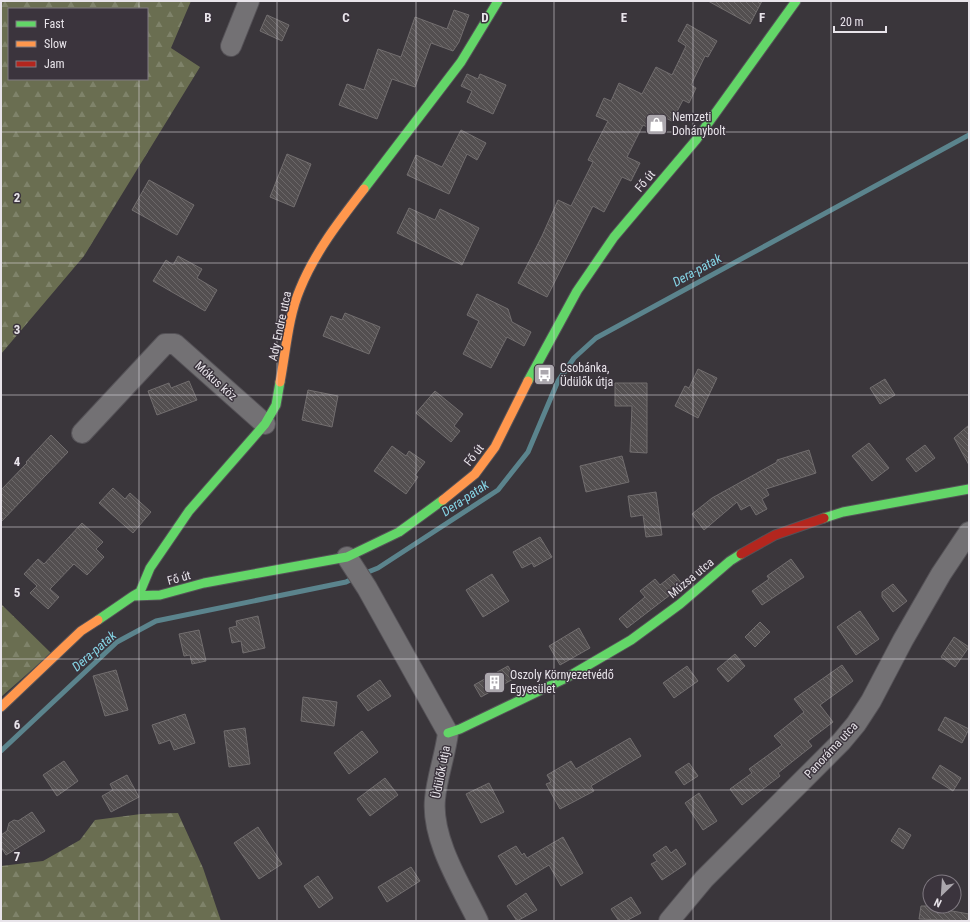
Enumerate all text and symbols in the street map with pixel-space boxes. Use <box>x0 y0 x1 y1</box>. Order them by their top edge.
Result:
legend <box>8 8 148 80</box>
scale bar <box>834 8 886 34</box>
text: B <box>204 10 212 25</box>
text: C <box>342 10 350 25</box>
text: D <box>481 10 489 25</box>
text: E <box>621 10 628 25</box>
text: F <box>759 10 765 25</box>
text: 20 m <box>840 15 864 29</box>
text: Fast <box>44 17 65 31</box>
text: Slow <box>44 37 67 51</box>
text: Jam <box>44 57 65 71</box>
place label: Nemzeti Dohánybolt <box>672 110 726 138</box>
shop icon: Nemzeti Dohánybolt <box>644 111 670 137</box>
street label: Fő út <box>632 167 658 195</box>
text: 2 <box>14 190 21 205</box>
water label: Dera-patak <box>670 250 724 290</box>
street label: Ady Endre utca <box>266 290 294 362</box>
text: 3 <box>14 322 20 337</box>
street label: Mókus köz <box>192 359 240 403</box>
place label: Csobánka, Üdülők útja <box>560 361 613 389</box>
bus stop icon: Csobánka, Üdülők útja <box>531 362 557 388</box>
street label: Fő út <box>461 441 487 469</box>
text: 4 <box>14 454 21 469</box>
water label: Dera-patak <box>439 477 492 519</box>
street label: Múzsa utca <box>666 555 717 601</box>
street label: Fő út <box>166 568 193 588</box>
text: 5 <box>14 585 21 600</box>
water label: Dera-patak <box>69 628 119 674</box>
place label: Oszoly Környezetvédő Egyesület <box>510 668 614 696</box>
building icon: Oszoly Környezetvédő Egyesület <box>482 669 508 695</box>
text: 6 <box>14 717 21 732</box>
street label: Panoráma utca <box>801 719 861 781</box>
street label: Üdülők útja <box>428 744 453 799</box>
text: 7 <box>14 849 21 864</box>
north arrow <box>922 874 962 914</box>
text: N <box>932 895 944 910</box>

